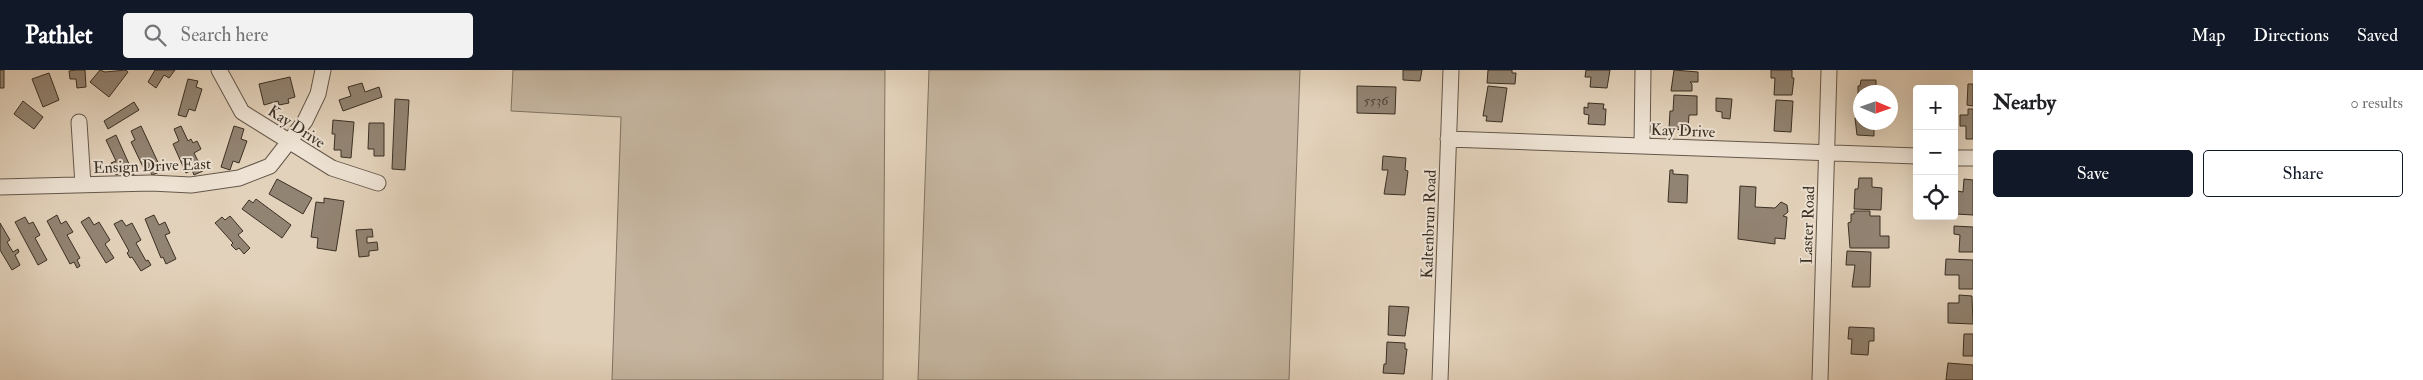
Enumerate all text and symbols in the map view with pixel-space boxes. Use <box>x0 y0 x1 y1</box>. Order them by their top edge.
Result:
search box <box>123 13 473 58</box>
text: Pathlet <box>25 20 93 51</box>
icon: search <box>141 21 169 49</box>
text: Search here <box>181 23 268 47</box>
text: Map <box>2192 24 2225 47</box>
text: Directions <box>2253 24 2329 47</box>
text: Saved <box>2357 24 2398 47</box>
north arrow <box>1853 85 1898 130</box>
map controls <box>1913 85 1958 220</box>
button: + <box>1913 85 1958 130</box>
text: Nearby <box>1993 89 2056 116</box>
house number: 5536 <box>1364 92 1389 109</box>
text: 0 results <box>2350 93 2403 113</box>
street label: Kay Drive <box>264 101 329 153</box>
street label: Kay Drive <box>1650 120 1716 142</box>
button: − <box>1913 130 1958 175</box>
button: Save <box>1993 150 2193 197</box>
button: Share <box>2203 150 2403 197</box>
street label: Ensign Drive East <box>93 154 211 178</box>
street label: Kaltenbrun Road <box>1417 169 1441 279</box>
button: locate <box>1913 175 1958 220</box>
street label: Laster Road <box>1797 185 1819 265</box>

